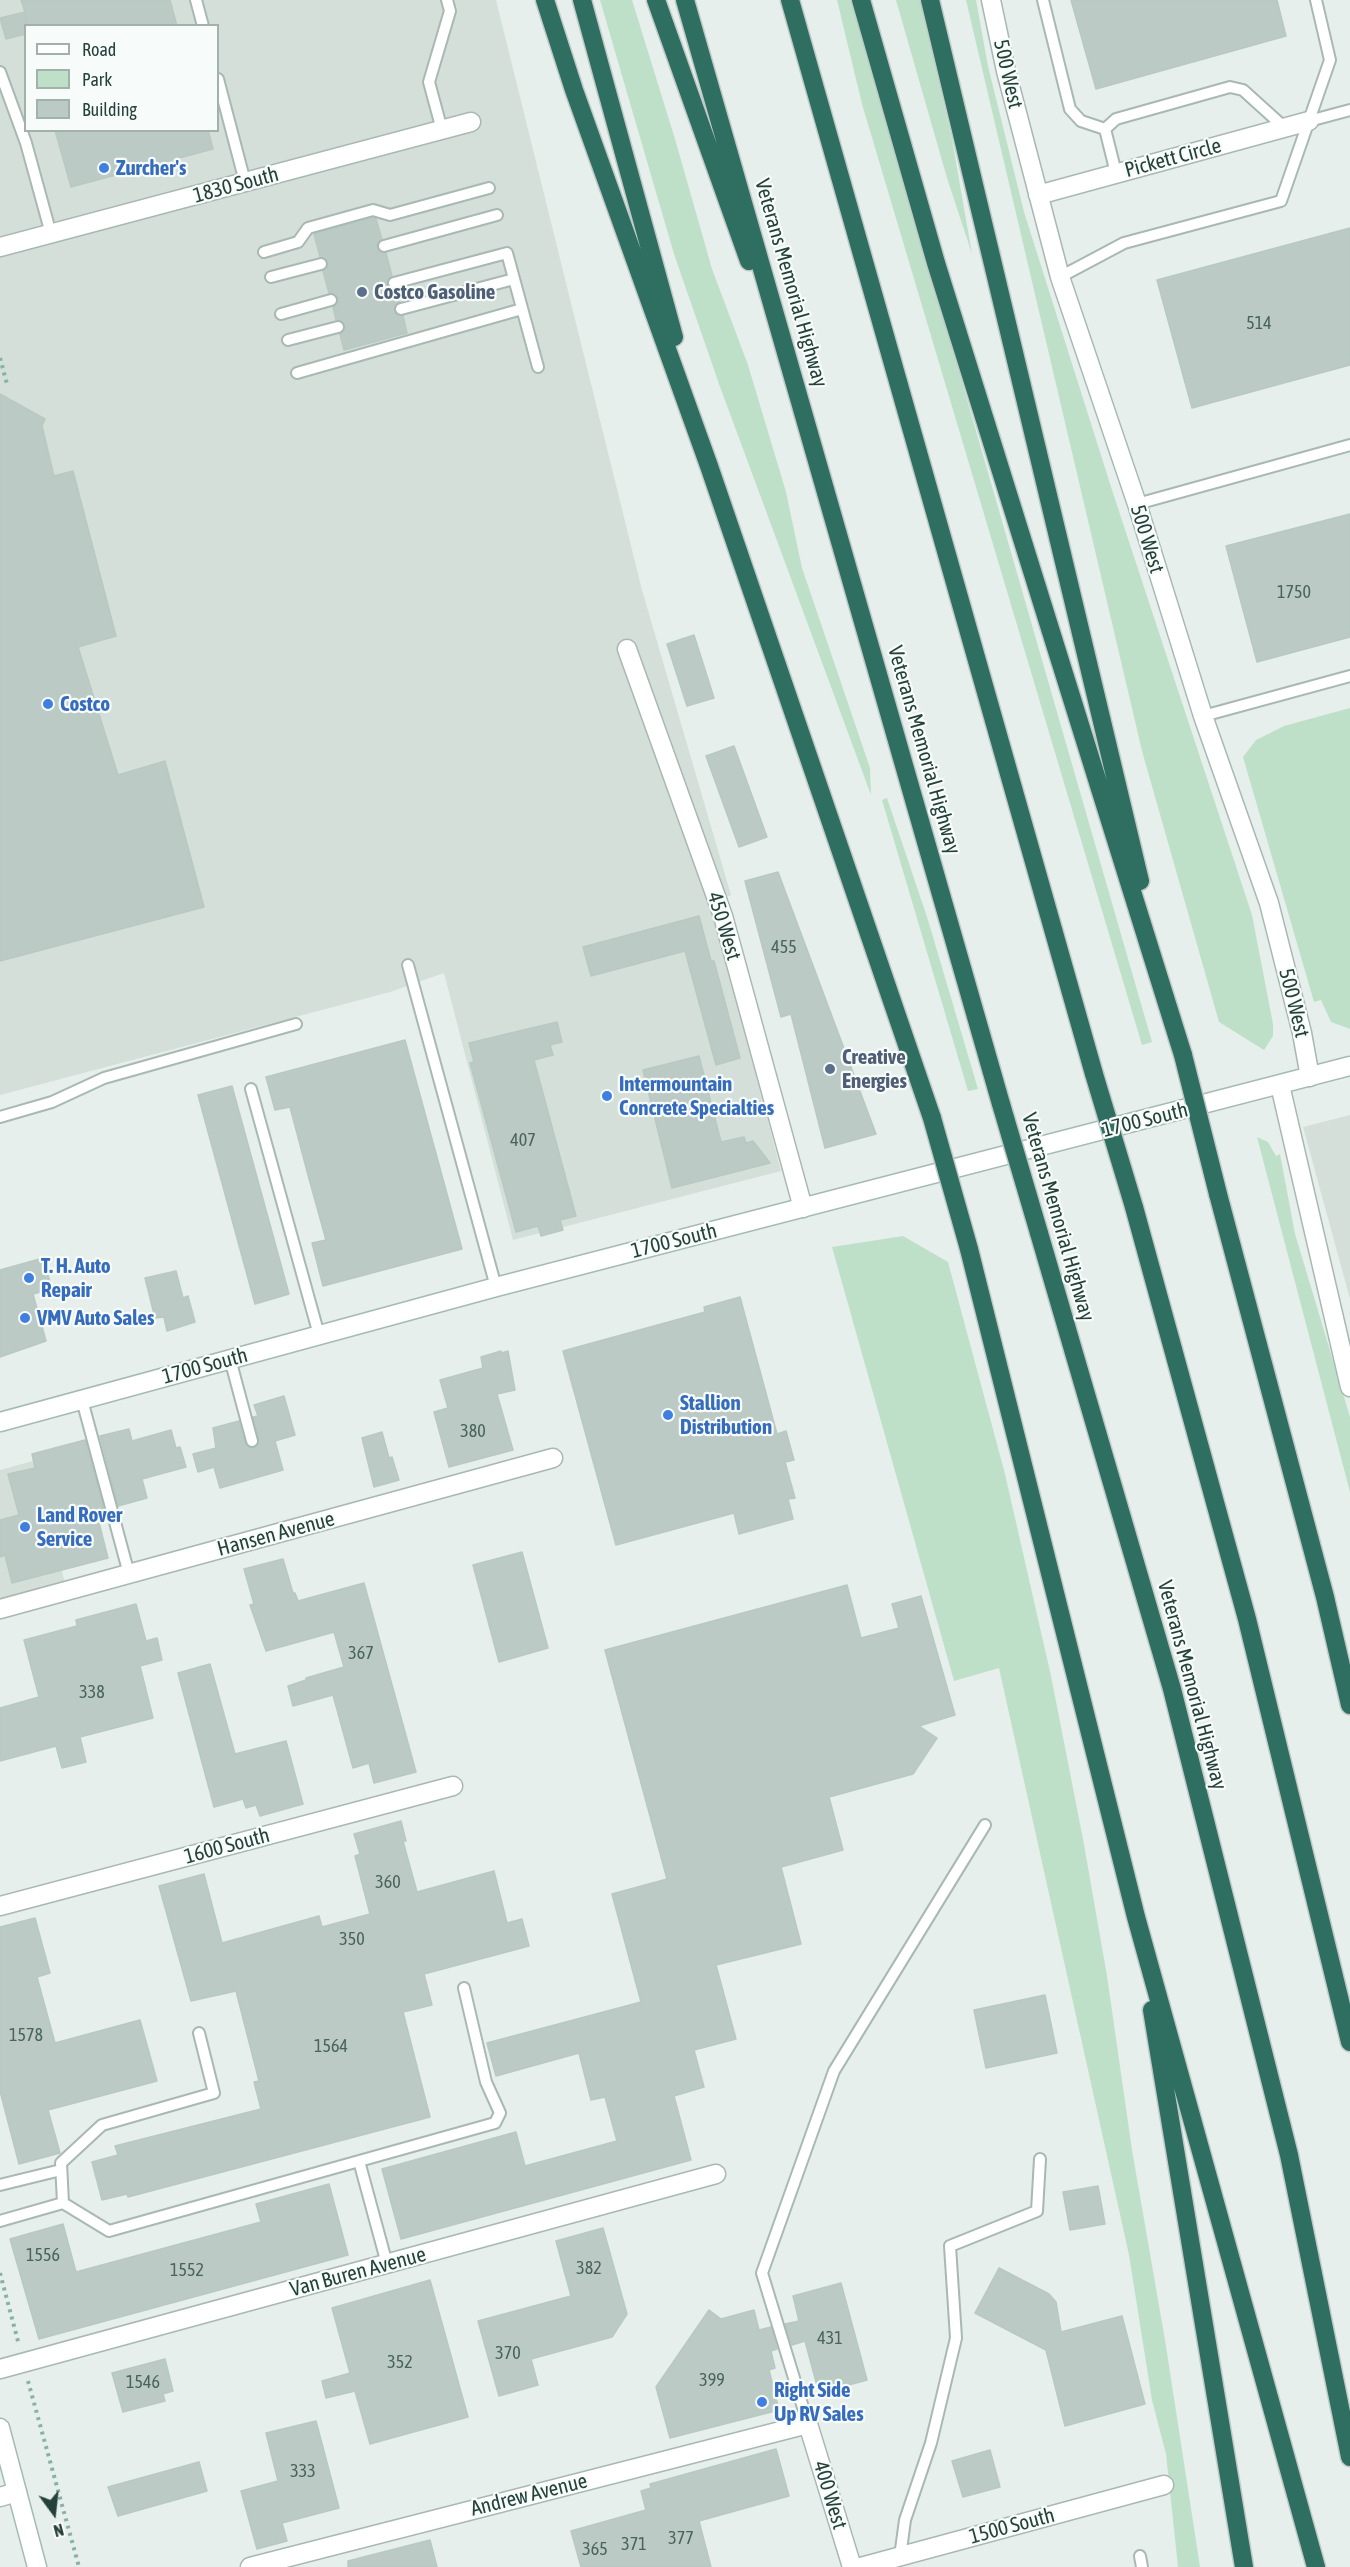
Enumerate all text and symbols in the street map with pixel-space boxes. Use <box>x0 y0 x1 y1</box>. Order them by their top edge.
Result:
legend <box>24 24 219 132</box>
street label: 500 West <box>988 37 1028 111</box>
text: Road <box>82 39 116 60</box>
text: Park <box>82 69 112 90</box>
text: Building <box>82 99 137 120</box>
street label: Pickett Circle <box>1122 133 1224 183</box>
place label: Zurcher's <box>116 155 186 181</box>
marker: Zurcher's <box>97 161 111 175</box>
street label: 1830 South <box>191 162 281 208</box>
street label: Veterans Memorial Highway <box>749 176 833 390</box>
place label: Costco Gasoline <box>374 279 495 305</box>
marker: Costco Gasoline <box>355 285 369 299</box>
house number: 514 <box>1246 312 1272 334</box>
street label: 500 West <box>1125 502 1169 576</box>
house number: 1750 <box>1277 581 1311 603</box>
street label: Veterans Memorial Highway <box>882 643 966 857</box>
place label: Costco <box>60 691 110 717</box>
marker: Costco <box>41 697 55 711</box>
street label: 450 West <box>702 889 746 963</box>
house number: 455 <box>771 936 797 958</box>
street label: 500 West <box>1273 966 1315 1040</box>
place label: Creative Energies <box>842 1044 907 1094</box>
marker: Creative Energies <box>823 1062 837 1076</box>
place label: Intermountain Concrete Specialties <box>619 1071 774 1121</box>
marker: Intermountain Concrete Specialties <box>600 1089 614 1103</box>
street label: 1700 South <box>1100 1097 1190 1143</box>
street label: Veterans Memorial Highway <box>1016 1110 1100 1324</box>
house number: 407 <box>510 1129 536 1151</box>
street label: 1700 South <box>629 1218 719 1264</box>
place label: T. H. Auto Repair <box>41 1253 111 1303</box>
marker: T. H. Auto Repair <box>22 1271 36 1285</box>
place label: VMV Auto Sales <box>37 1305 154 1331</box>
marker: VMV Auto Sales <box>18 1311 32 1325</box>
street label: 1700 South <box>160 1343 250 1389</box>
place label: Stallion Distribution <box>680 1390 772 1440</box>
marker: Stallion Distribution <box>661 1408 675 1422</box>
house number: 380 <box>460 1420 486 1442</box>
place label: Land Rover Service <box>37 1502 122 1552</box>
street label: Hansen Avenue <box>215 1506 337 1562</box>
marker: Land Rover Service <box>18 1520 32 1534</box>
street label: Veterans Memorial Highway <box>1152 1578 1232 1792</box>
house number: 367 <box>348 1642 374 1664</box>
house number: 338 <box>79 1681 105 1703</box>
street label: 1600 South <box>182 1823 272 1869</box>
house number: 360 <box>375 1871 401 1893</box>
house number: 350 <box>339 1928 365 1950</box>
house number: 1578 <box>9 2024 43 2046</box>
house number: 1564 <box>314 2035 348 2057</box>
street label: Van Buren Avenue <box>287 2242 429 2302</box>
house number: 1556 <box>26 2244 60 2266</box>
house number: 382 <box>576 2257 602 2279</box>
house number: 1552 <box>170 2259 204 2281</box>
house number: 431 <box>817 2327 843 2349</box>
house number: 370 <box>495 2342 521 2364</box>
house number: 352 <box>387 2351 413 2373</box>
house number: 399 <box>699 2369 725 2391</box>
house number: 1546 <box>126 2371 160 2393</box>
place label: Right Side Up RV Sales <box>774 2377 864 2427</box>
marker: Right Side Up RV Sales <box>755 2395 769 2409</box>
street label: 400 West <box>808 2458 852 2532</box>
house number: 333 <box>290 2460 316 2482</box>
street label: Andrew Avenue <box>468 2468 590 2522</box>
north arrow <box>24 2483 84 2543</box>
street label: 1500 South <box>967 2503 1057 2549</box>
text: N <box>52 2520 66 2540</box>
house number: 377 <box>668 2527 694 2549</box>
house number: 371 <box>621 2533 647 2555</box>
house number: 365 <box>582 2538 608 2560</box>

